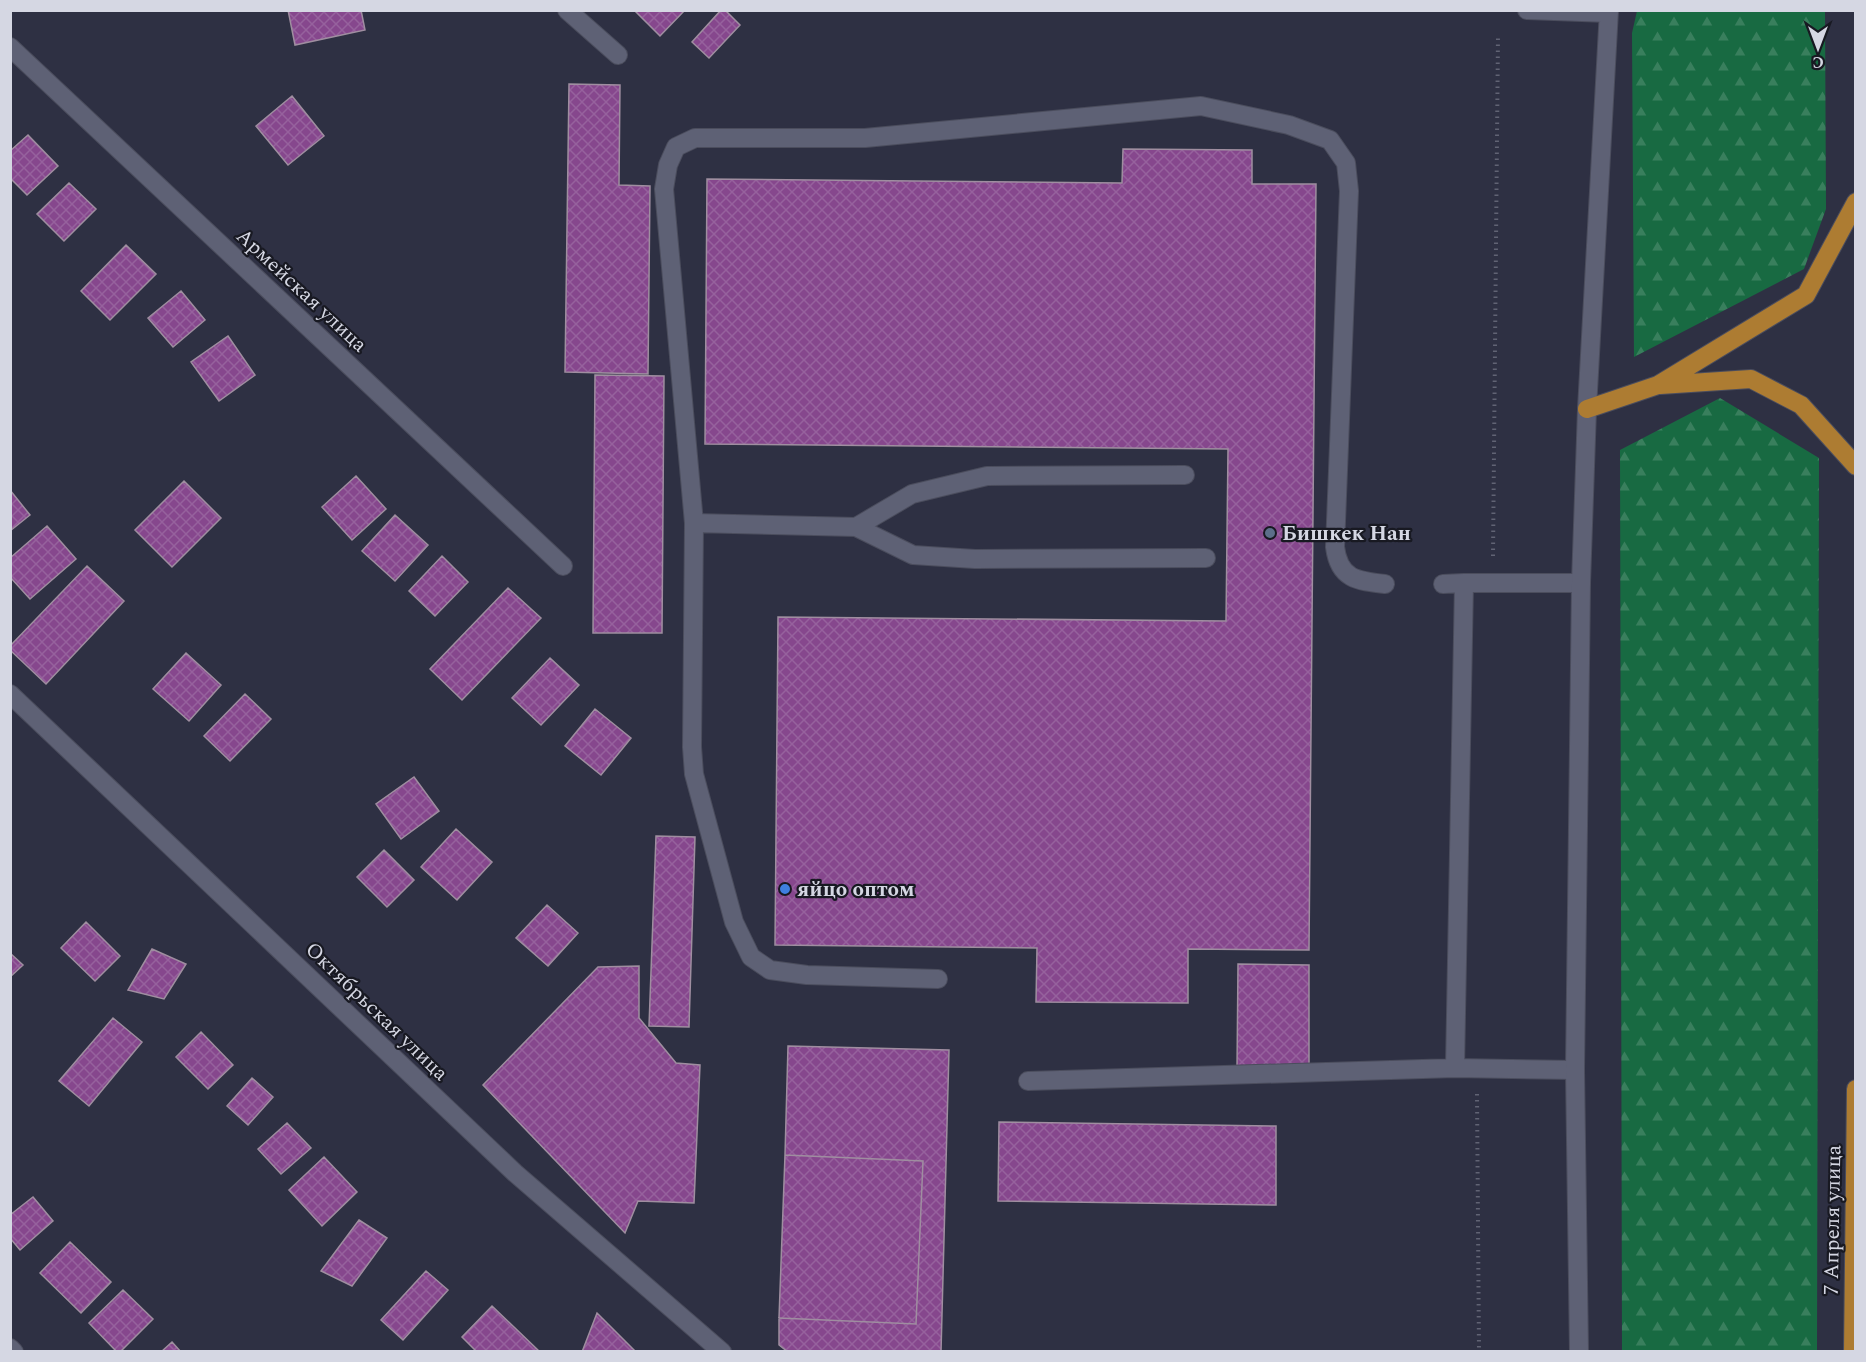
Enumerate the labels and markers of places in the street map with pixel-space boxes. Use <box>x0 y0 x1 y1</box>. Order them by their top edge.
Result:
place label: Бишкек Нан <box>1282 518 1411 550</box>
marker: Бишкек Нан <box>1263 526 1277 540</box>
place label: яйцо оптом <box>797 874 915 906</box>
marker: яйцо оптом <box>778 882 792 896</box>

